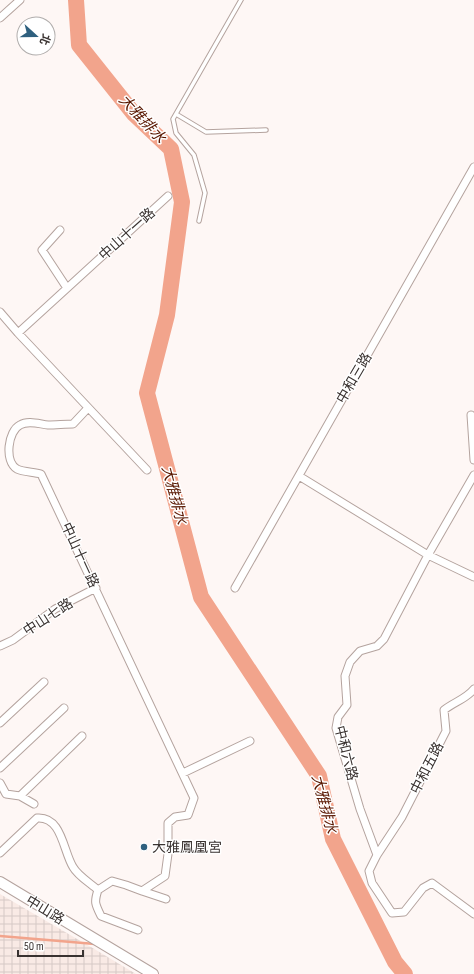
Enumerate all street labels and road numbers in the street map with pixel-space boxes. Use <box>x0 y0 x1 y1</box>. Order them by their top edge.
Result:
street label: 中山十一路 <box>95 204 159 264</box>
street label: 中和三路 <box>333 350 375 406</box>
street label: 中山十一路 <box>58 520 102 590</box>
street label: 中山七路 <box>20 595 76 639</box>
street label: 中和六路 <box>331 724 361 782</box>
street label: 中和五路 <box>407 739 447 797</box>
street label: 中山路 <box>23 892 67 928</box>

